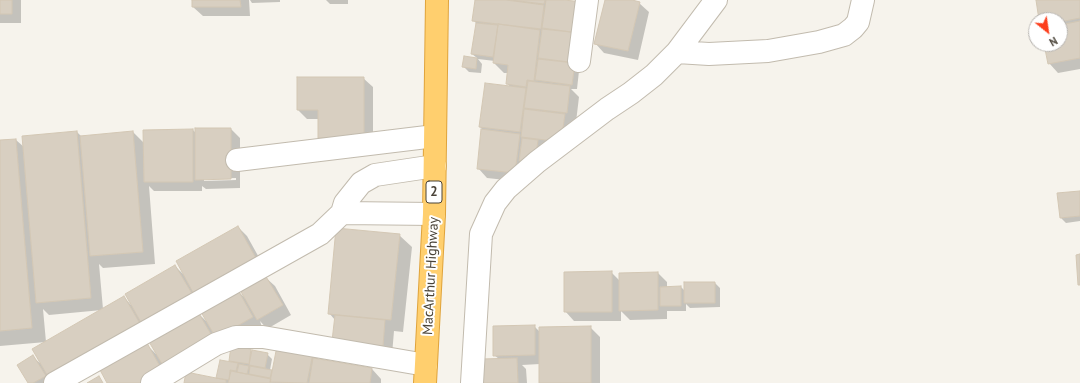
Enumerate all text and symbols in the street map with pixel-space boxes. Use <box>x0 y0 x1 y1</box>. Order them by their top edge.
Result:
north arrow <box>1028 12 1068 52</box>
text: N <box>1047 34 1060 49</box>
road number: 2 <box>426 181 442 203</box>
street label: MacArthur Highway <box>420 217 442 335</box>

